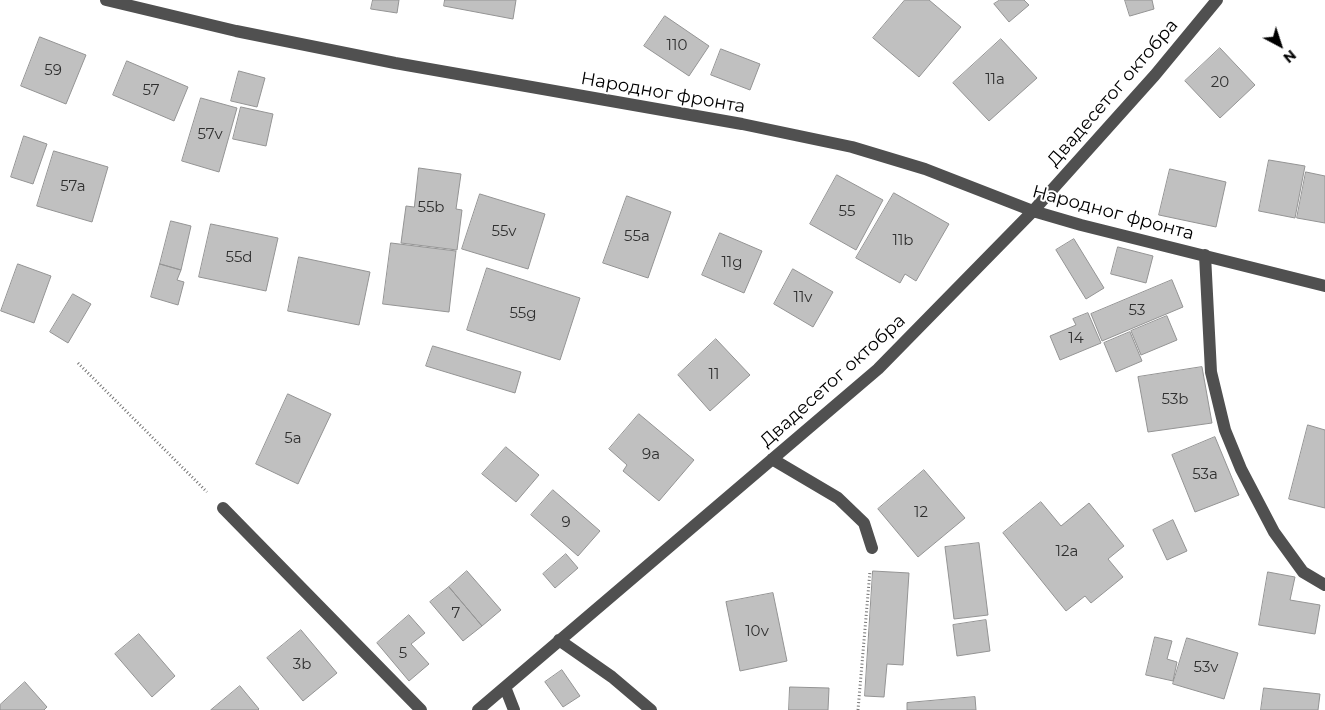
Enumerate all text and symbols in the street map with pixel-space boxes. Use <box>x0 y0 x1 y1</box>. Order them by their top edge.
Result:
street label: Двадесетог октобра <box>1043 15 1183 171</box>
north arrow <box>1255 20 1305 70</box>
house number: 110 <box>667 37 687 55</box>
text: N <box>1280 46 1300 67</box>
house number: 59 <box>44 62 62 80</box>
street label: Народног фронта <box>579 68 747 118</box>
house number: 11a <box>985 71 1005 89</box>
house number: 20 <box>1211 74 1229 92</box>
house number: 57 <box>142 82 160 100</box>
house number: 57v <box>197 126 223 144</box>
house number: 57a <box>60 178 86 196</box>
street label: Народног фронта <box>1030 181 1196 245</box>
house number: 55b <box>417 199 445 217</box>
house number: 55 <box>839 203 855 221</box>
house number: 55v <box>492 223 516 241</box>
house number: 55a <box>624 228 650 246</box>
house number: 11b <box>893 232 913 250</box>
house number: 55d <box>225 249 253 267</box>
house number: 11g <box>721 254 743 272</box>
house number: 11v <box>794 289 812 307</box>
house number: 53 <box>1129 302 1145 320</box>
house number: 55g <box>509 305 537 323</box>
street label: Двадесетог октобра <box>756 310 910 452</box>
house number: 14 <box>1068 330 1084 348</box>
house number: 11 <box>709 366 719 384</box>
house number: 53b <box>1161 391 1189 409</box>
house number: 5a <box>284 430 302 448</box>
house number: 9a <box>642 446 660 464</box>
house number: 53a <box>1192 466 1218 484</box>
house number: 12 <box>914 504 928 522</box>
house number: 9 <box>561 514 571 532</box>
house number: 12a <box>1056 543 1078 561</box>
house number: 7 <box>452 605 460 623</box>
house number: 10v <box>745 623 769 641</box>
house number: 5 <box>399 645 407 663</box>
house number: 3b <box>293 656 311 674</box>
house number: 53v <box>1194 659 1218 677</box>

